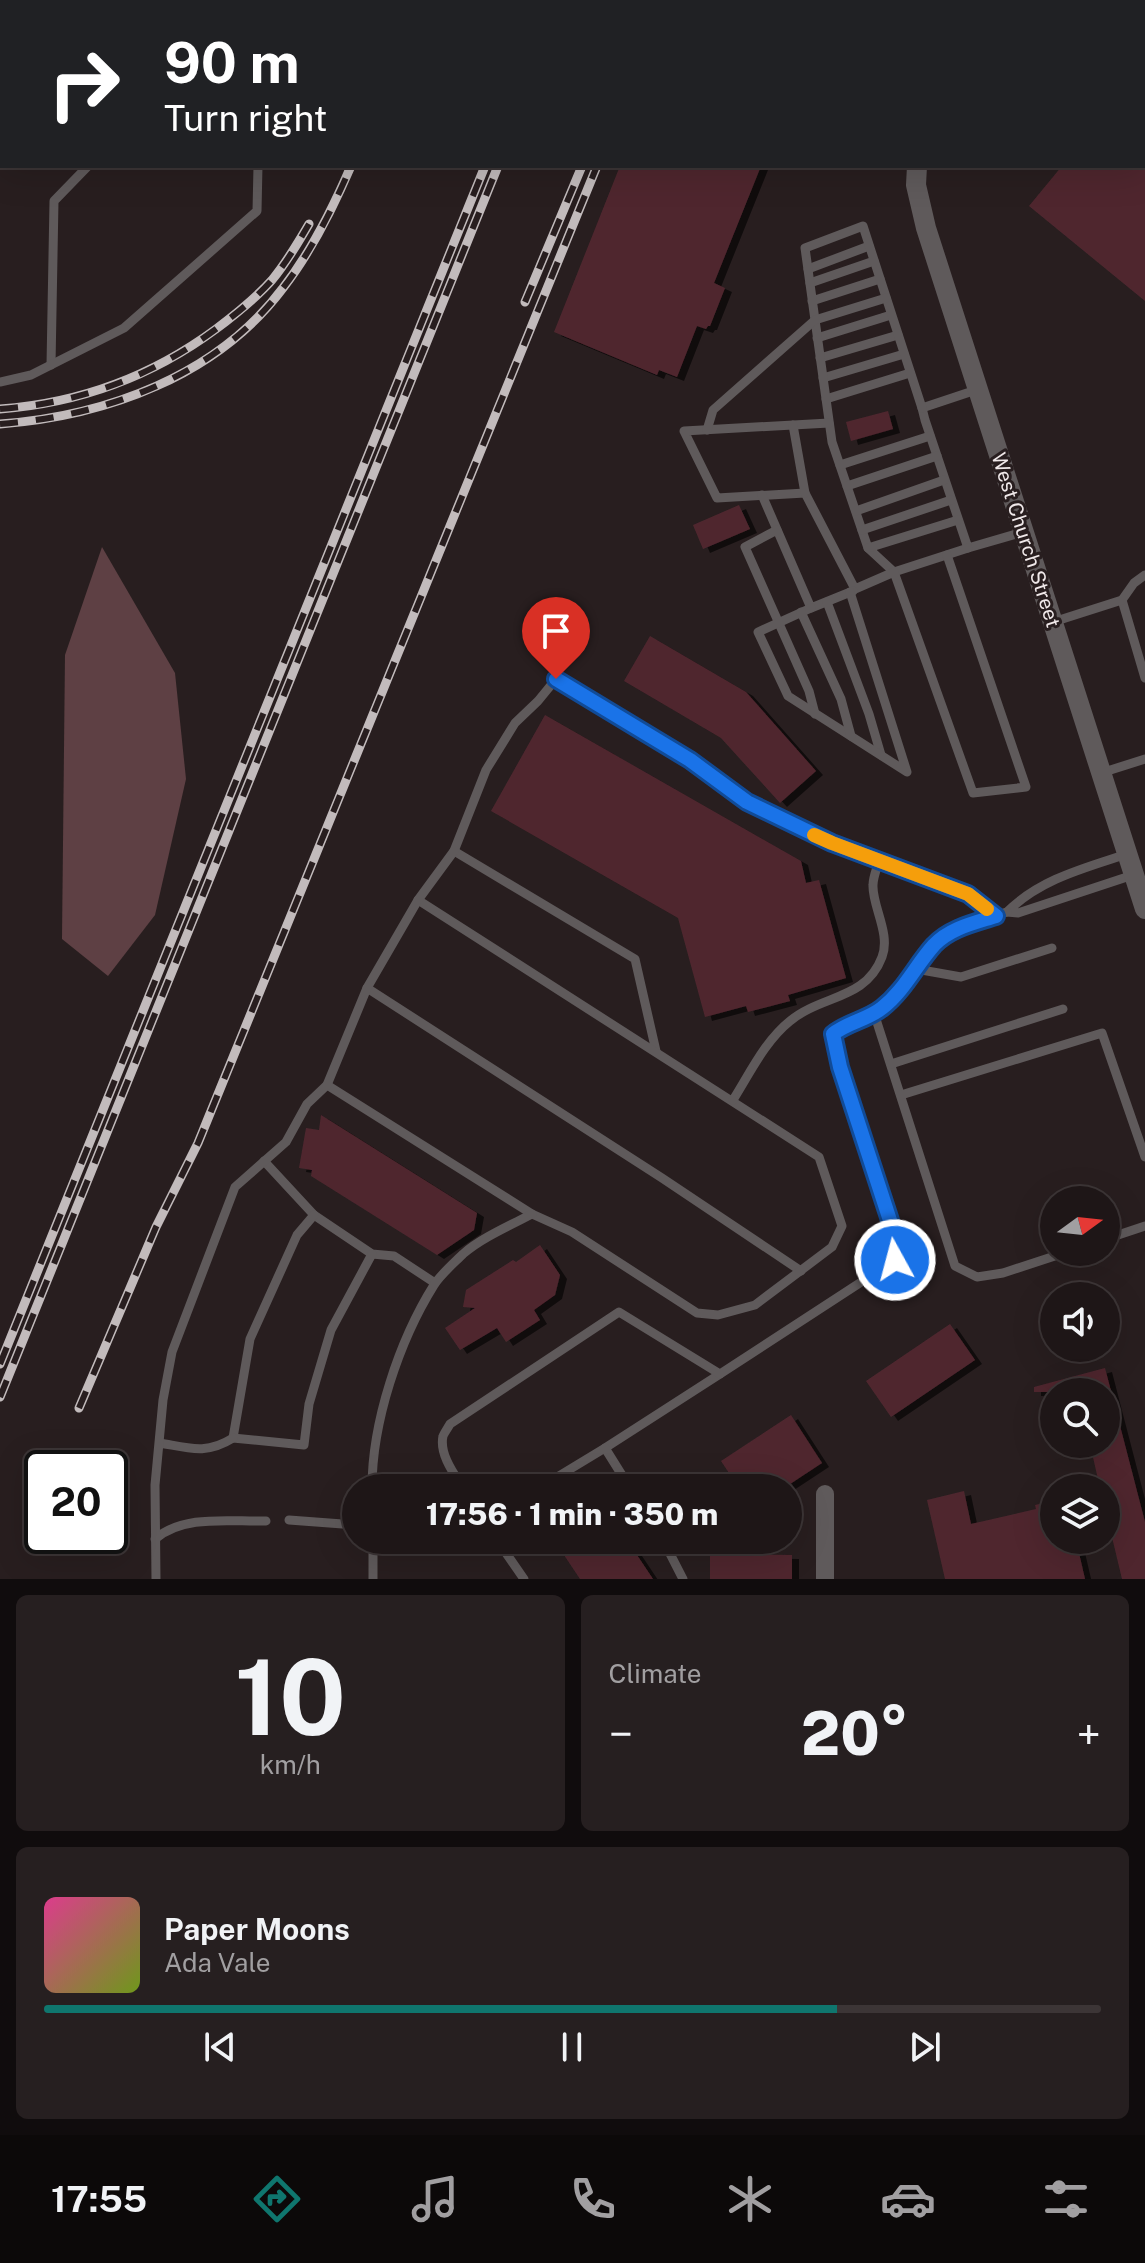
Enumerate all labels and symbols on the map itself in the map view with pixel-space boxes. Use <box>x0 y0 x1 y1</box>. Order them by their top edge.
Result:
street label: West Church Street <box>986 450 1066 630</box>
pin <box>522 597 590 679</box>
north arrow <box>1040 1186 1120 1266</box>
position arrow <box>853 1218 937 1302</box>
speed limit sign: 20 <box>24 1450 128 1554</box>

